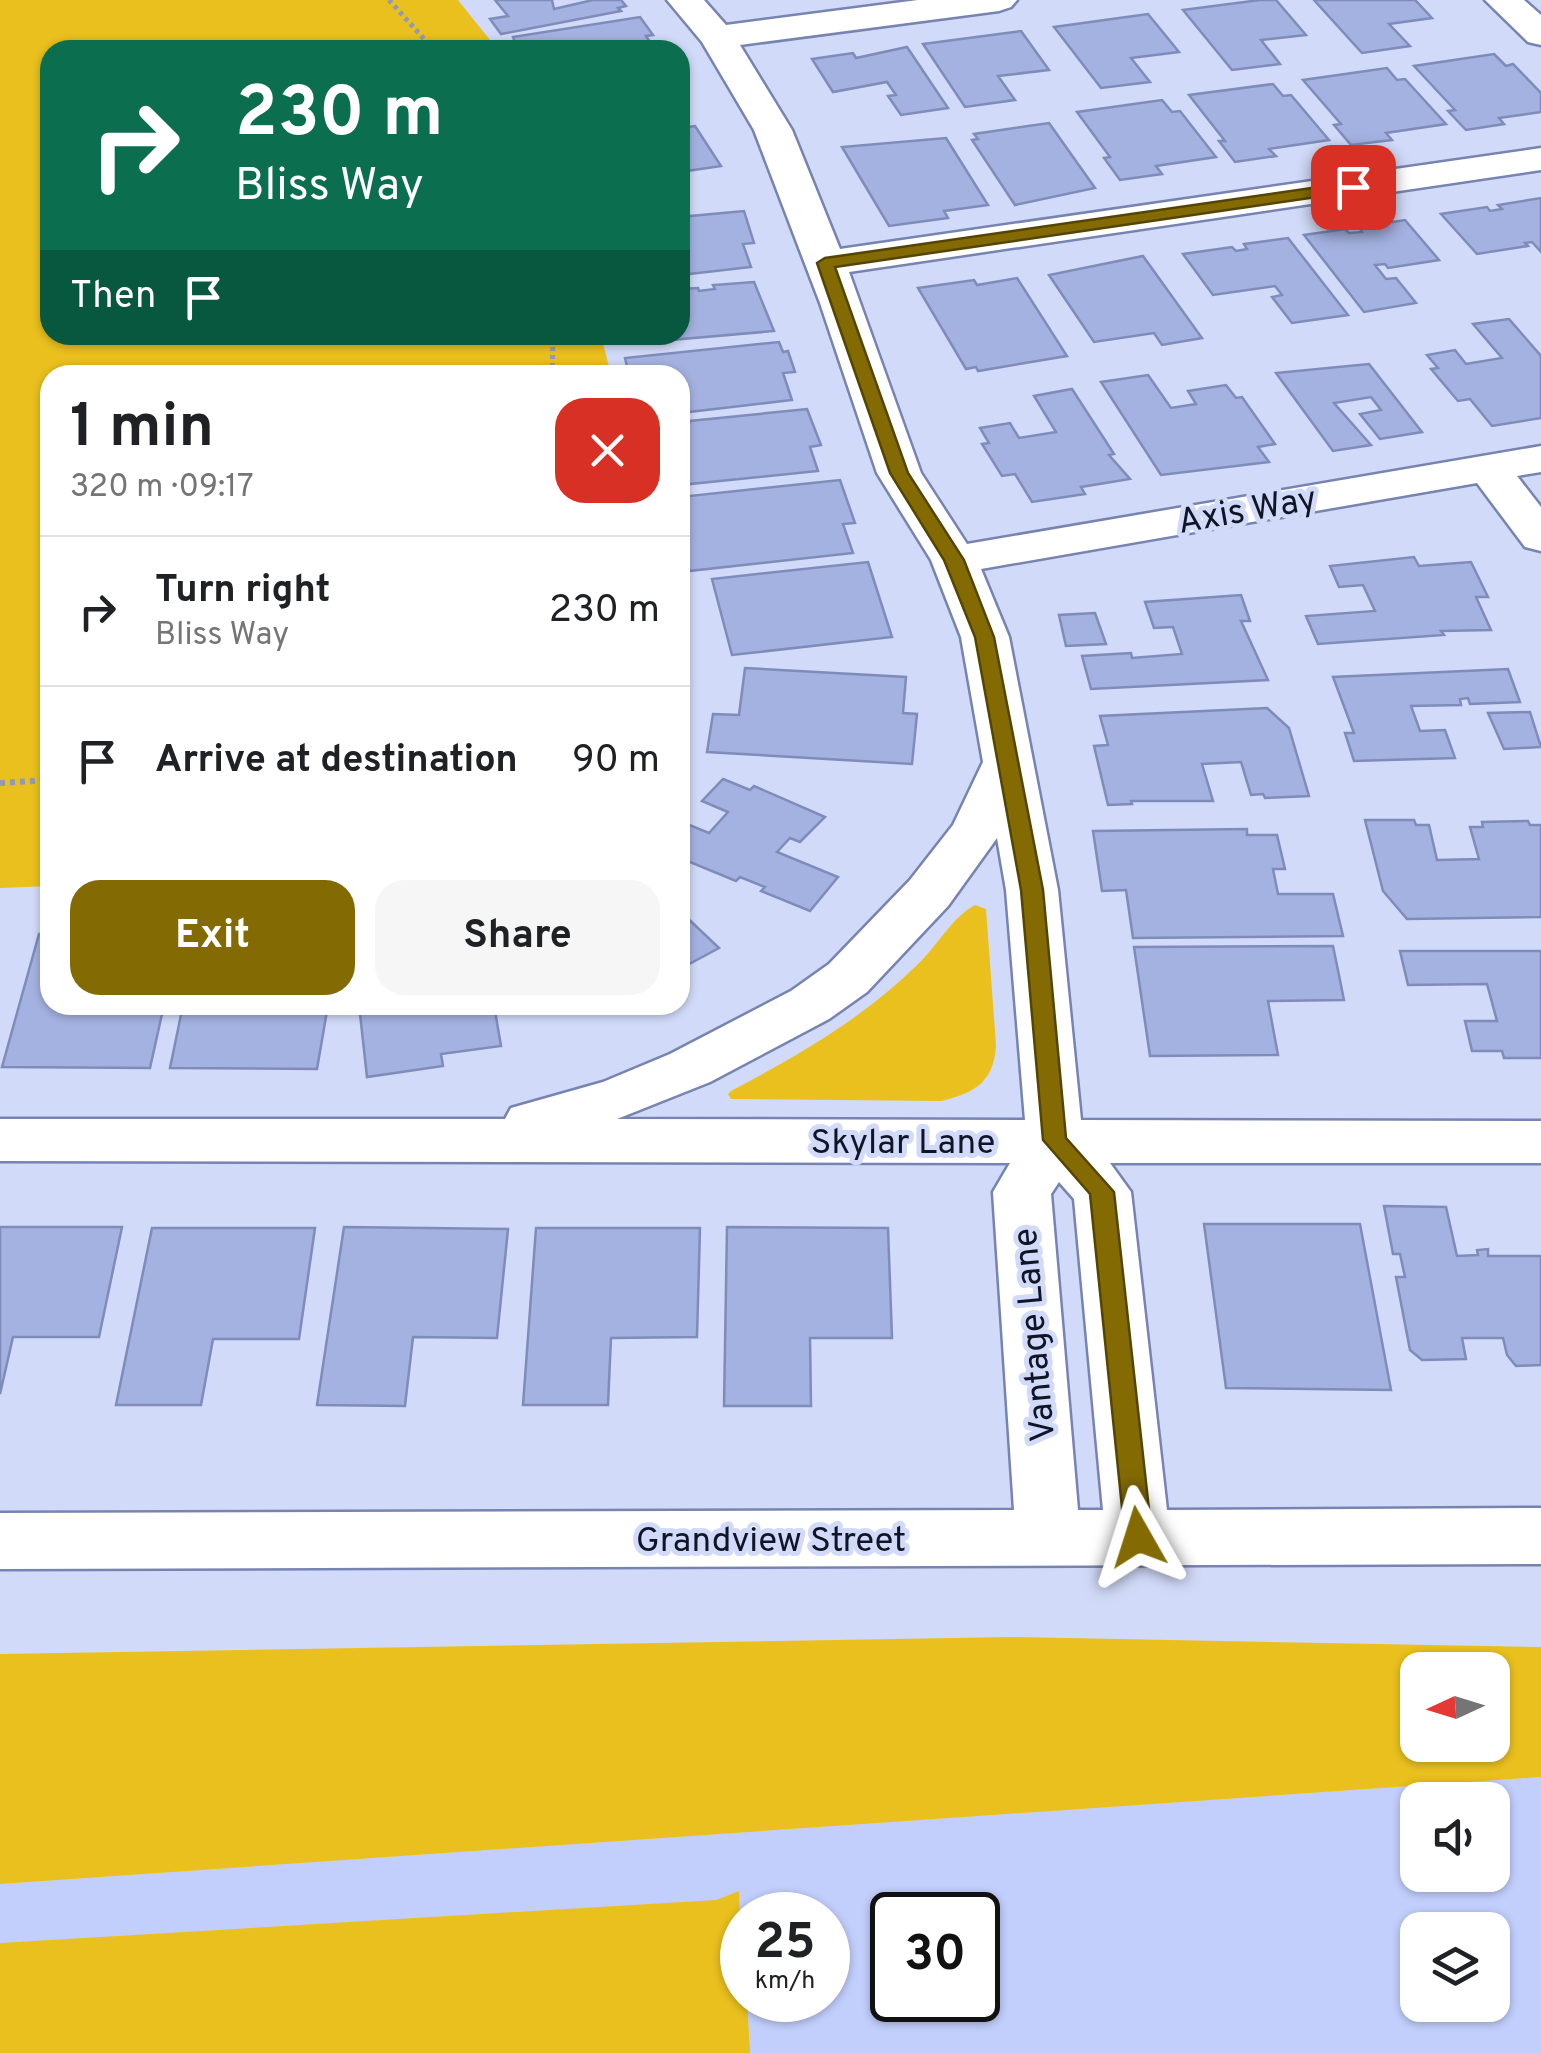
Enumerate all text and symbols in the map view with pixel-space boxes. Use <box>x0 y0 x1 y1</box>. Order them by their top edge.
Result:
text: 230 m <box>235 72 444 161</box>
icon: right <box>70 80 200 210</box>
pin <box>1311 145 1396 230</box>
text: Bliss Way <box>235 159 424 216</box>
icon: arrive <box>1326 160 1381 215</box>
icon: arrive <box>176 270 231 325</box>
text: Then <box>70 273 156 322</box>
text: 1 min <box>70 392 214 468</box>
button: close <box>555 398 660 503</box>
text: 320 m · 09:17 <box>70 468 254 508</box>
street label: Axis Way <box>1175 478 1320 546</box>
text: Turn right <box>155 567 330 616</box>
icon: right <box>70 584 125 639</box>
text: 230 m <box>549 587 660 636</box>
text: Bliss Way <box>155 616 289 656</box>
icon: arrive <box>70 734 125 789</box>
text: Arrive at destination <box>155 737 518 786</box>
text: 90 m <box>572 737 660 786</box>
button: Exit <box>70 880 355 995</box>
button: Share <box>375 880 660 995</box>
street label: Skylar Lane <box>811 1122 995 1166</box>
street label: Vantage Lane <box>1005 1226 1067 1443</box>
position arrow <box>1086 1485 1190 1589</box>
street label: Grandview Street <box>636 1520 906 1564</box>
north arrow <box>1400 1652 1510 1762</box>
map controls <box>1400 1652 1510 2022</box>
button: sound <box>1400 1782 1510 1892</box>
speed limit sign: 30 <box>870 1892 1000 2022</box>
button: layers <box>1400 1912 1510 2022</box>
text: 25 <box>754 1913 816 1976</box>
text: km/h <box>755 1966 815 1998</box>

